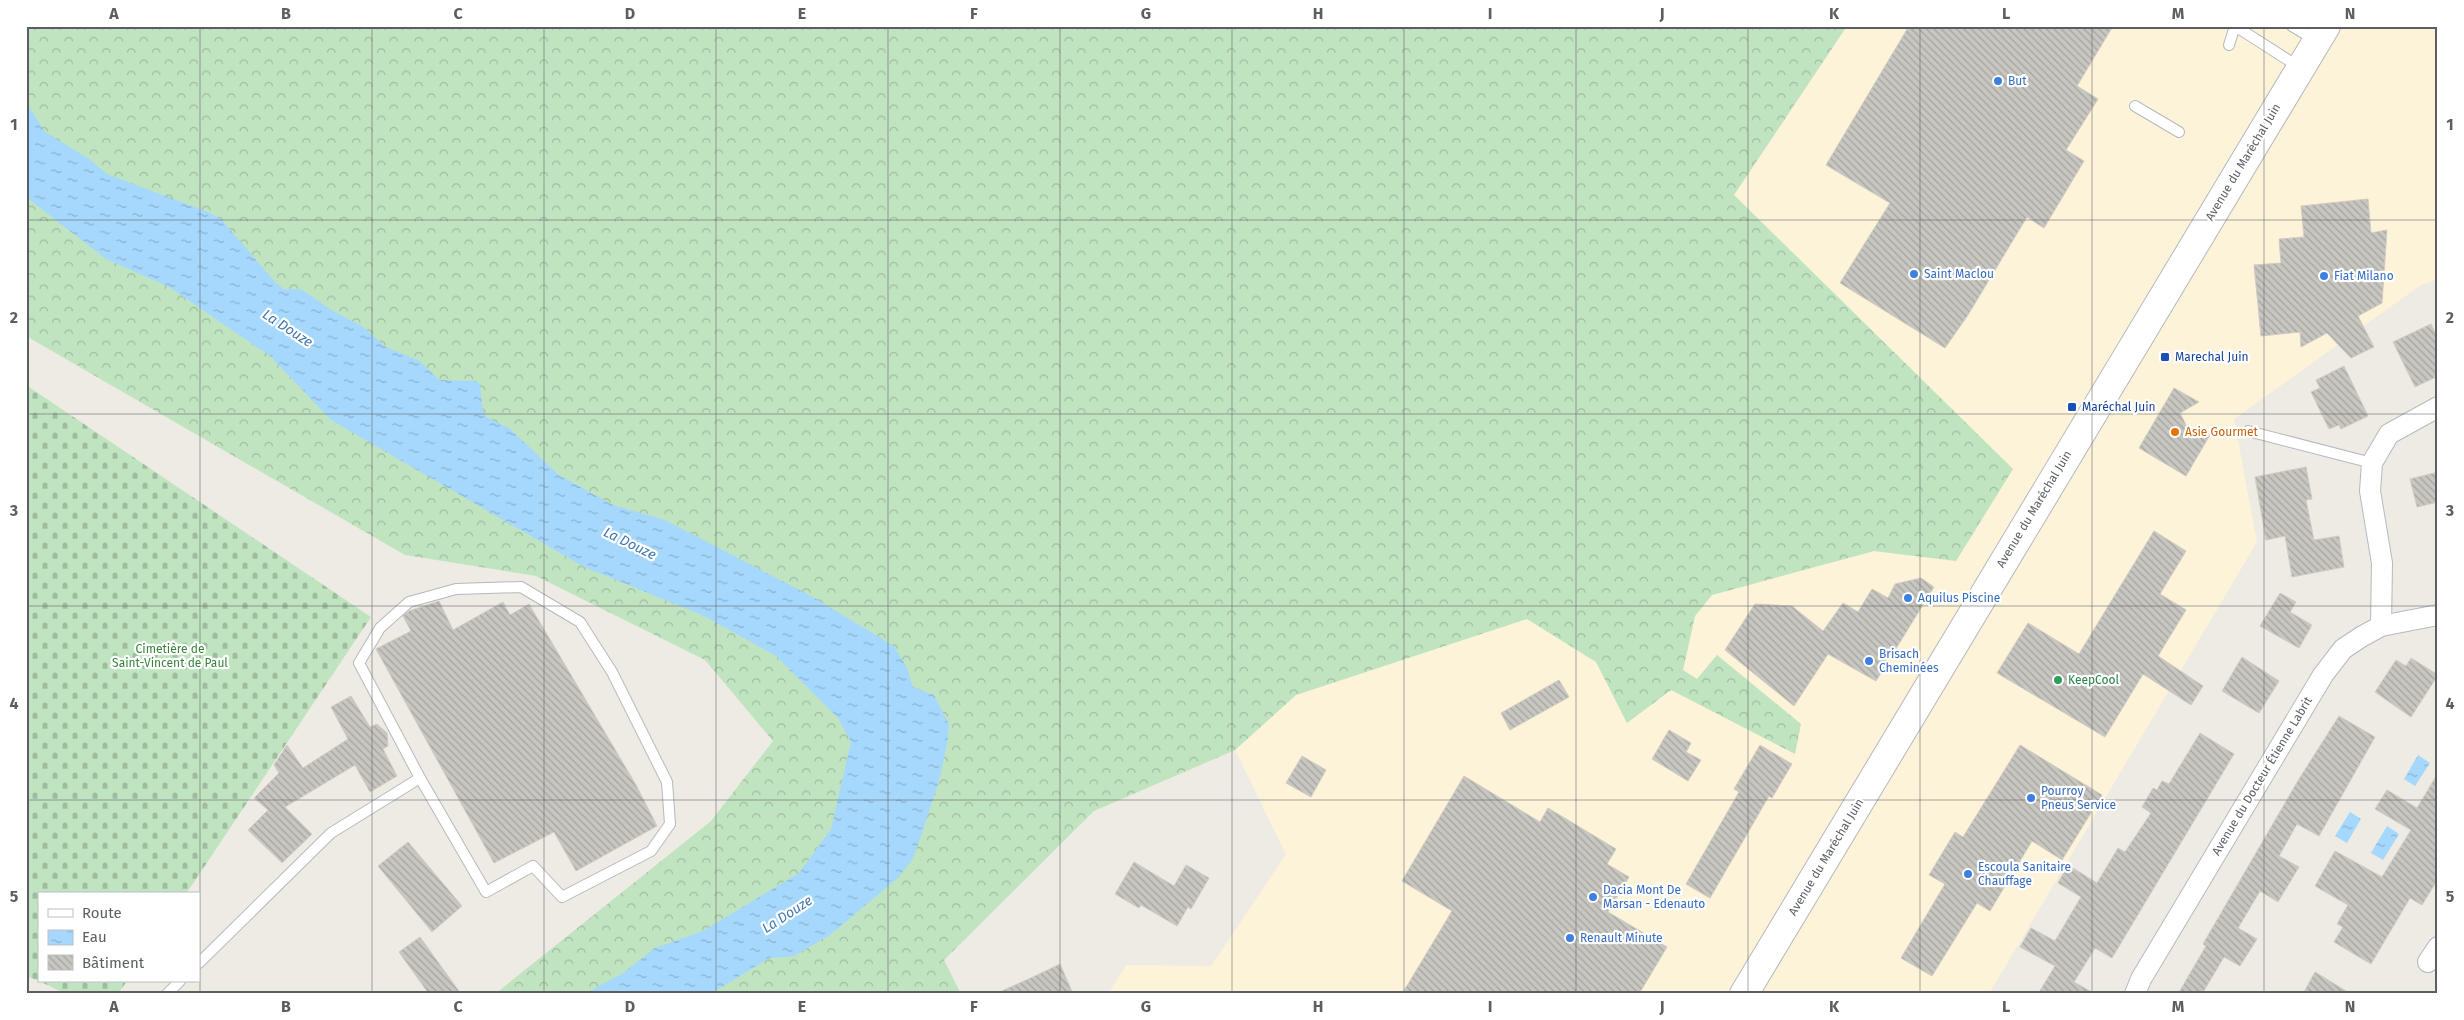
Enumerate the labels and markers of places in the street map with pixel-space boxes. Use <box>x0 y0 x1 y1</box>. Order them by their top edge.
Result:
place label: But <box>2008 74 2027 88</box>
marker: But <box>1992 75 2004 87</box>
place label: Saint Maclou <box>1924 267 1994 281</box>
marker: Saint Maclou <box>1908 268 1920 280</box>
place label: Fiat Milano <box>2334 269 2394 283</box>
marker: Fiat Milano <box>2318 270 2330 282</box>
place label: Marechal Juin <box>2175 350 2249 364</box>
marker: Marechal Juin <box>2159 351 2171 363</box>
place label: Maréchal Juin <box>2082 400 2156 414</box>
marker: Maréchal Juin <box>2066 401 2078 413</box>
place label: Asie Gourmet <box>2185 425 2259 439</box>
marker: Asie Gourmet <box>2169 426 2181 438</box>
place label: Aquilus Piscine <box>1918 591 2000 605</box>
marker: Aquilus Piscine <box>1902 592 1914 604</box>
place label: Brisach Cheminées <box>1879 647 1939 675</box>
marker: Brisach Cheminées <box>1863 655 1875 667</box>
place label: KeepCool <box>2068 673 2120 687</box>
marker: KeepCool <box>2052 674 2064 686</box>
place label: Pourroy Pneus Service <box>2041 784 2116 812</box>
marker: Pourroy Pneus Service <box>2025 792 2037 804</box>
place label: Escoula Sanitaire Chauffage <box>1978 860 2071 888</box>
marker: Escoula Sanitaire Chauffage <box>1962 868 1974 880</box>
place label: Dacia Mont De Marsan - Edenauto <box>1603 883 1705 911</box>
marker: Dacia Mont De Marsan - Edenauto <box>1587 891 1599 903</box>
place label: Renault Minute <box>1580 931 1663 945</box>
marker: Renault Minute <box>1564 932 1576 944</box>

